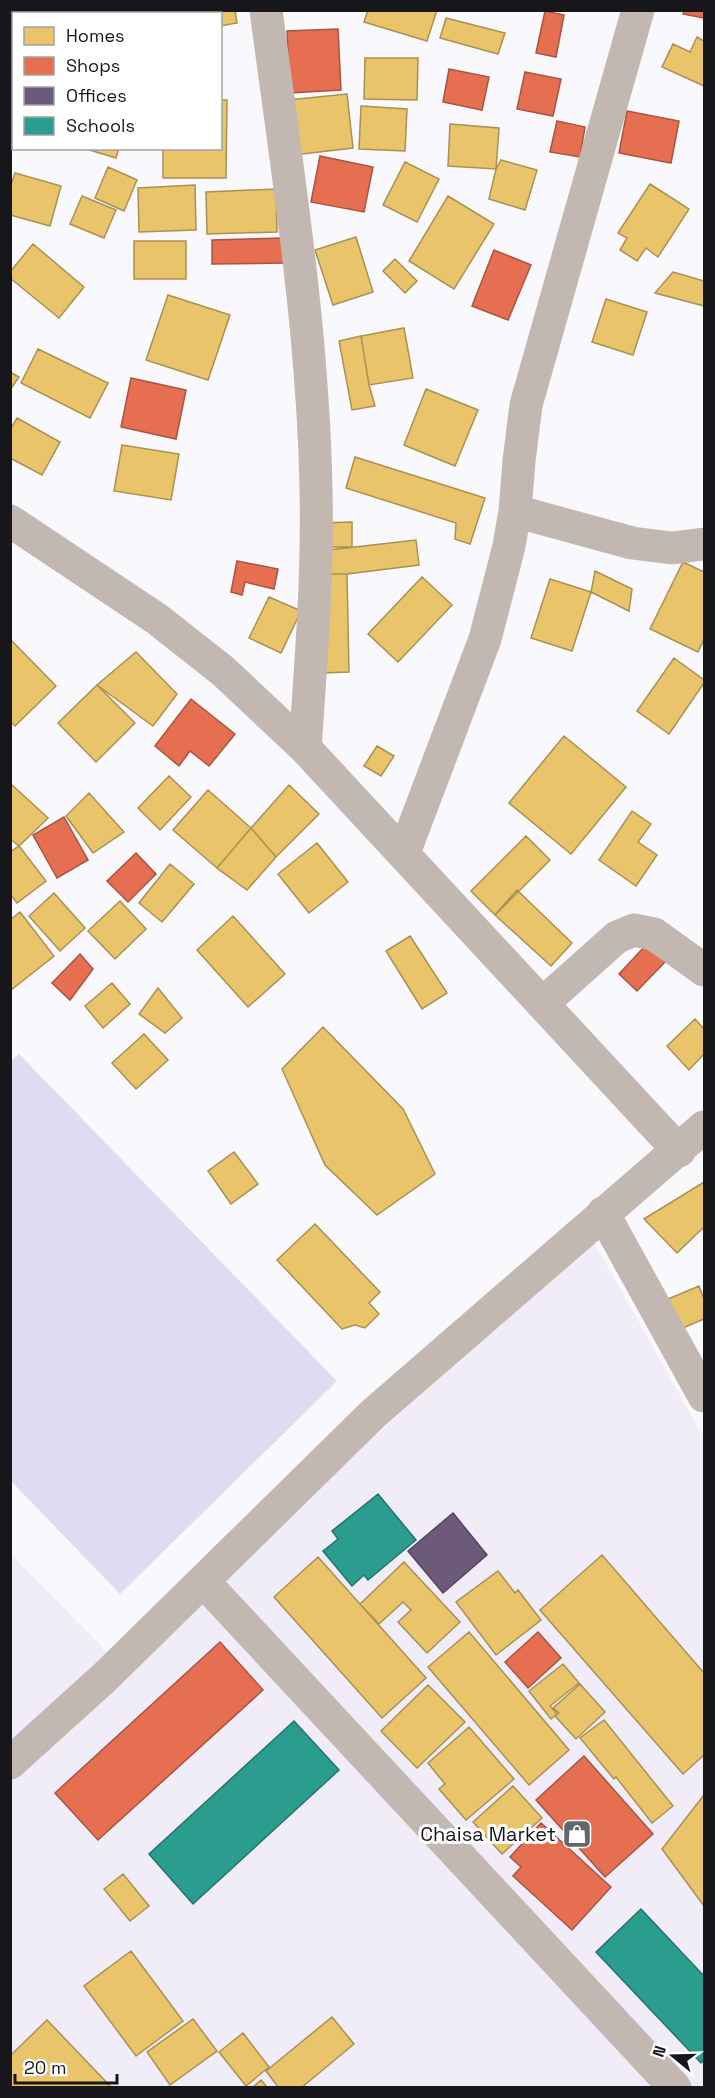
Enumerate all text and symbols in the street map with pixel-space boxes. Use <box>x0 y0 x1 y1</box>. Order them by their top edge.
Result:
legend <box>12 12 222 150</box>
text: Homes <box>66 24 125 47</box>
text: Shops <box>66 54 120 77</box>
text: Offices <box>66 84 127 107</box>
text: Schools <box>66 114 135 137</box>
shop icon: Chaisa Market <box>561 1818 593 1850</box>
place label: Chaisa Market <box>420 1821 556 1847</box>
north arrow <box>643 2026 703 2086</box>
text: N <box>648 2043 671 2060</box>
scale bar <box>15 2047 117 2085</box>
text: 20 m <box>24 2056 67 2079</box>

